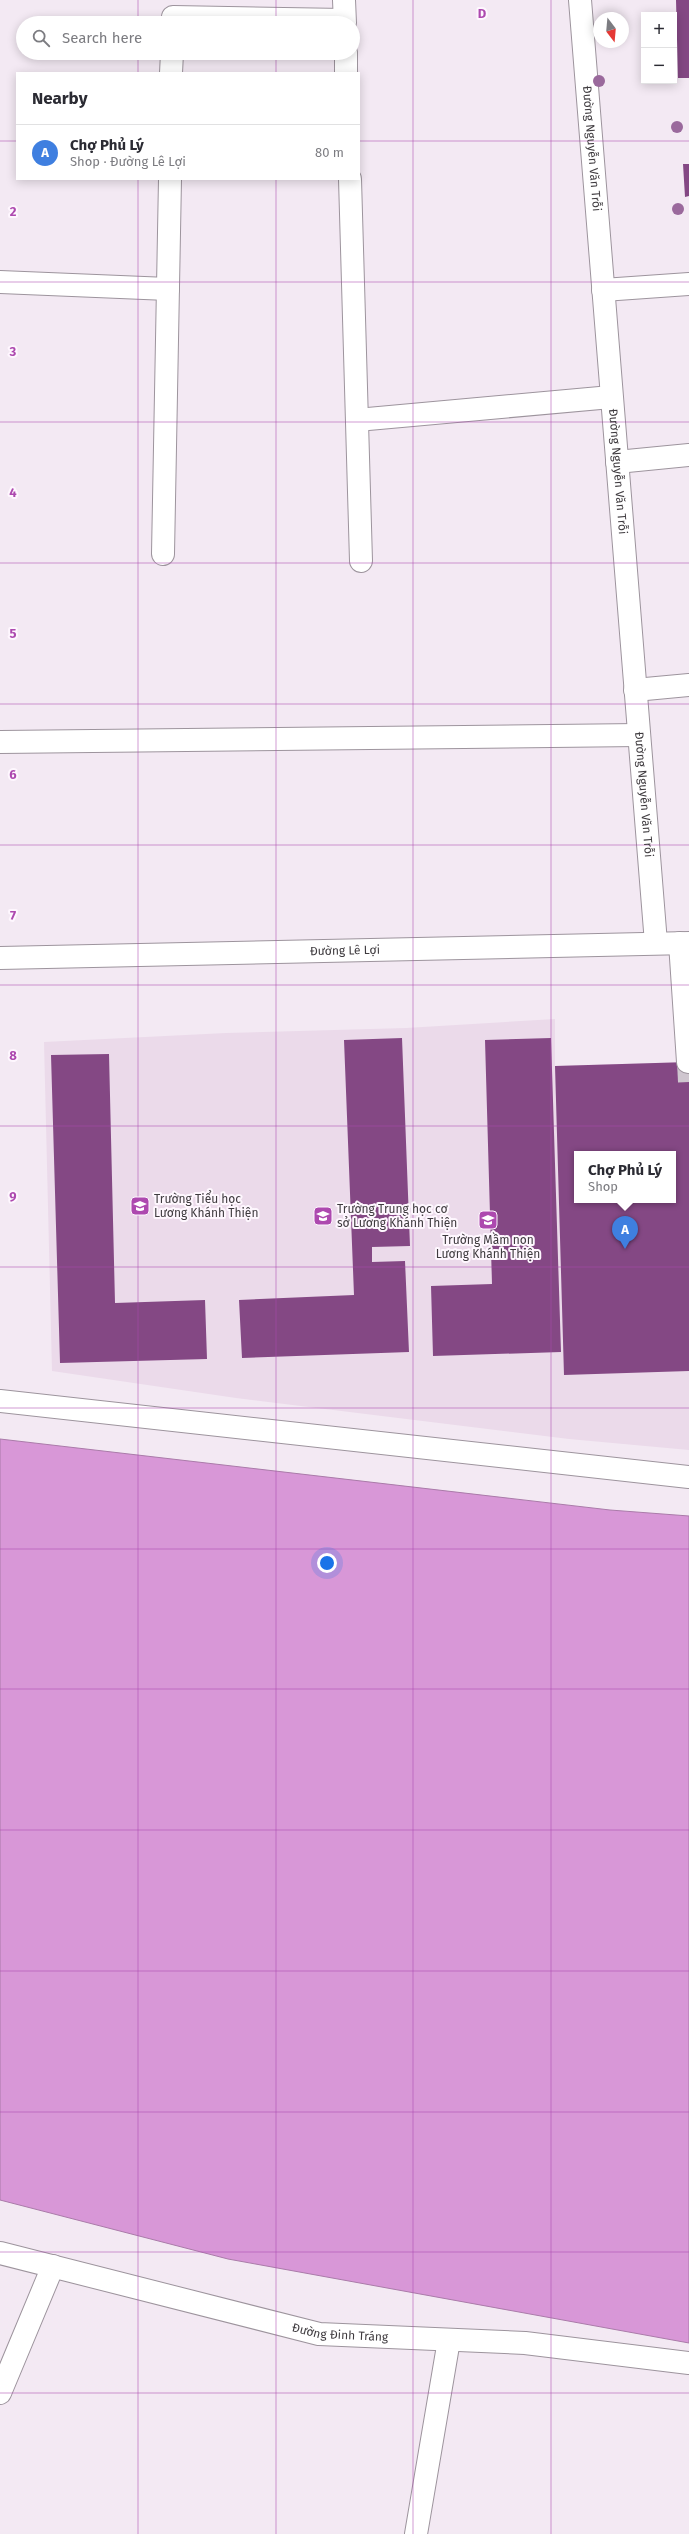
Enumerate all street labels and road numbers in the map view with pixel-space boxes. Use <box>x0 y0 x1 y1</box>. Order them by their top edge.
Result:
street label: Đường Nguyễn Văn Trỗi <box>580 85 605 212</box>
street label: Đường Nguyễn Văn Trỗi <box>606 408 631 535</box>
street label: Đường Nguyễn Văn Trỗi <box>632 731 657 858</box>
street label: Đường Lê Lợi <box>310 943 380 958</box>
street label: Đường Đinh Tráng <box>291 2320 389 2344</box>

